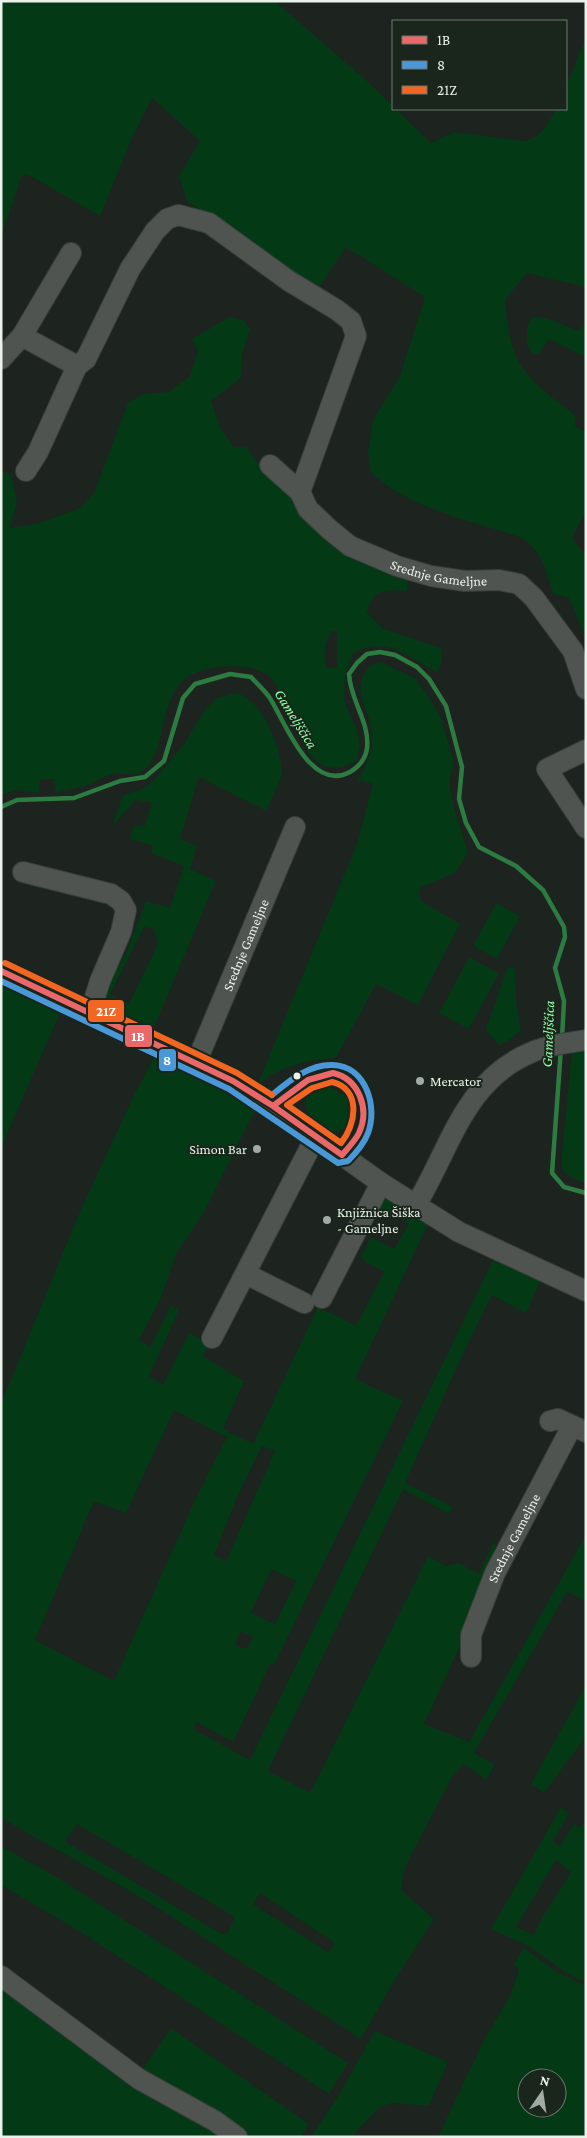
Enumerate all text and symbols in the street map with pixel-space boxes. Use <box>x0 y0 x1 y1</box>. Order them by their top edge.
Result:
legend <box>392 20 567 110</box>
text: 1B <box>437 32 450 48</box>
text: 8 <box>437 57 445 73</box>
text: 21Z <box>437 82 457 98</box>
street label: Srednje Gameljne <box>388 556 487 590</box>
water label: Gameljščica <box>271 686 321 752</box>
street label: Srednje Gameljne <box>219 897 272 993</box>
line badge: 21Z <box>87 999 125 1023</box>
water label: Gameljščica <box>539 1000 558 1068</box>
text: 21Z <box>96 1003 116 1019</box>
line badge: 1B <box>124 1024 153 1048</box>
text: 1B <box>131 1028 145 1044</box>
line badge: 8 <box>158 1048 177 1072</box>
text: 8 <box>163 1052 171 1068</box>
unlabelled marker <box>292 1071 302 1081</box>
place label: Mercator <box>430 1073 481 1089</box>
marker: Mercator <box>414 1075 426 1087</box>
place label: Simon Bar <box>189 1141 247 1157</box>
marker: Simon Bar <box>251 1143 263 1155</box>
place label: Knjižnica Šiška - Gameljne <box>337 1204 421 1237</box>
marker: Knjižnica Šiška - Gameljne <box>321 1214 333 1226</box>
street label: Srednje Gameljne <box>484 1491 543 1585</box>
north arrow <box>517 2068 567 2118</box>
text: N <box>538 2071 552 2089</box>

